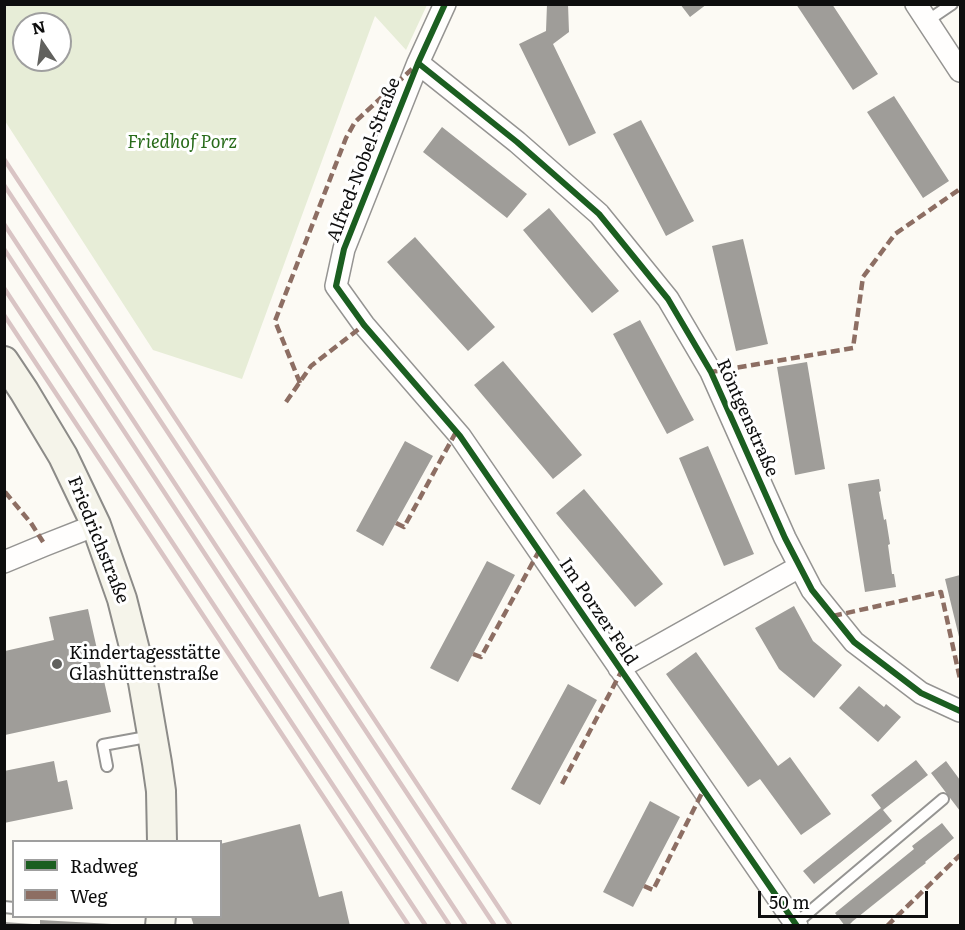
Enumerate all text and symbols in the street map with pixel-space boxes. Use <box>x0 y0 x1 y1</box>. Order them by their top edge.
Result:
north arrow <box>12 12 72 72</box>
text: N <box>29 13 48 40</box>
street label: Alfred-Nobel-Straße <box>323 75 405 245</box>
park label: Friedhof Porz <box>127 132 237 154</box>
street label: Röntgenstraße <box>711 356 783 480</box>
street label: Friedrichstraße <box>63 473 133 607</box>
street label: Im Porzer Feld <box>554 554 642 670</box>
place label: Kindertagesstätte Glashüttenstraße <box>69 643 221 686</box>
marker: Kindertagesstätte Glashüttenstraße <box>50 657 64 671</box>
legend <box>12 840 222 918</box>
text: Radweg <box>70 852 138 879</box>
scale bar <box>761 879 930 917</box>
text: Weg <box>70 882 107 909</box>
text: 50 m <box>769 888 810 915</box>

